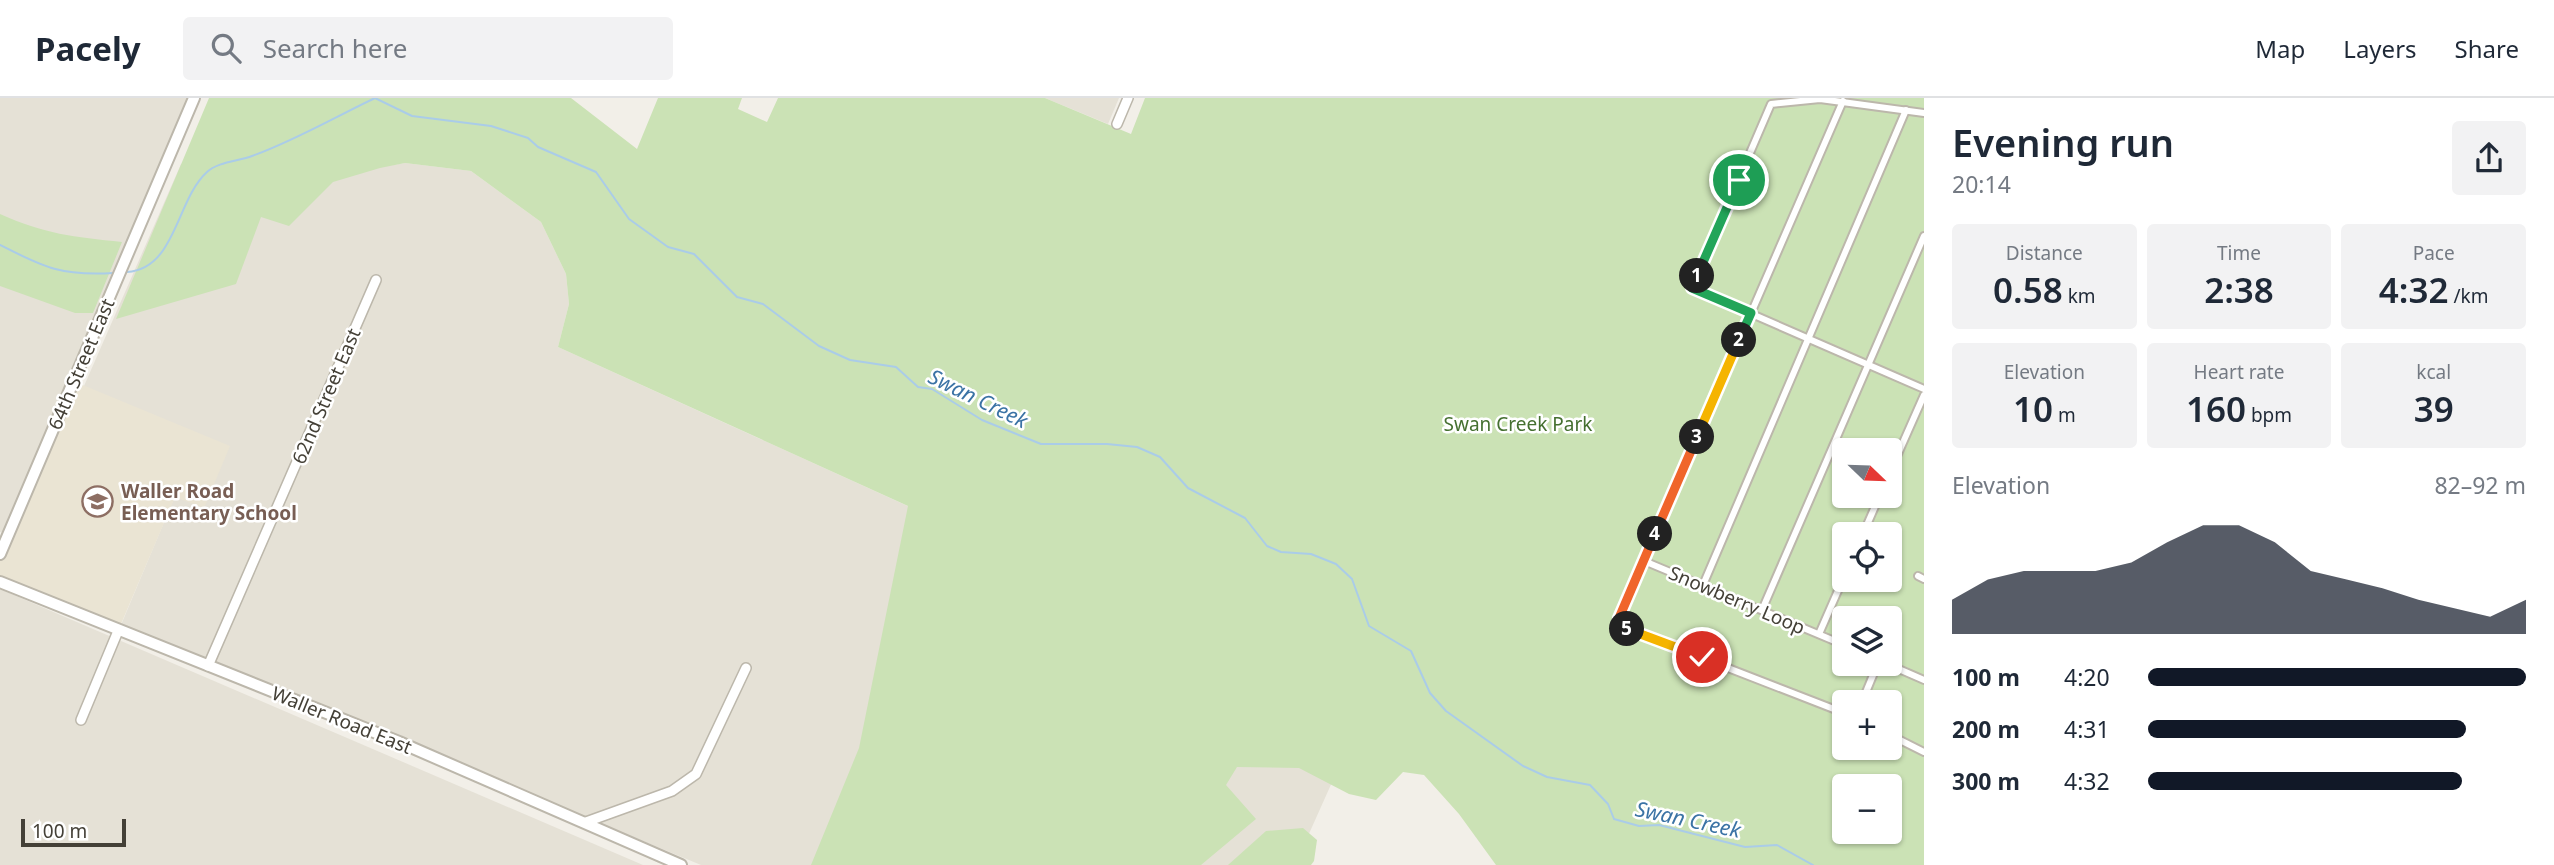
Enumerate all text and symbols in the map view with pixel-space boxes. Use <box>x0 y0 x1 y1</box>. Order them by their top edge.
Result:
search box <box>183 17 673 80</box>
text: Pacely <box>35 26 141 71</box>
icon: search <box>207 29 245 67</box>
text: Search here <box>263 30 407 66</box>
text: Map <box>2255 32 2305 65</box>
text: Layers <box>2343 32 2417 65</box>
text: Share <box>2455 32 2519 65</box>
text: Evening run <box>1952 116 2174 168</box>
button: share <box>2452 121 2526 195</box>
pin <box>1709 150 1769 210</box>
icon: arrive <box>1720 161 1758 199</box>
text: 20:14 <box>1952 168 2011 200</box>
text: Distance <box>2006 240 2083 266</box>
text: Time <box>2217 240 2261 266</box>
text: Pace <box>2413 240 2455 266</box>
pin: 1 <box>1680 258 1714 294</box>
text: 1 <box>1691 262 1702 288</box>
text: 0.58 <box>1993 266 2063 313</box>
text: 2:38 <box>2204 266 2274 313</box>
text: 4:32 <box>2379 266 2449 313</box>
text: km <box>2063 283 2096 309</box>
text: /km <box>2449 283 2488 309</box>
street label: 64th Street East <box>42 294 120 434</box>
pin: 2 <box>1722 322 1756 358</box>
street label: 62nd Street East <box>286 324 366 468</box>
text: 2 <box>1733 326 1744 352</box>
text: Elevation <box>2004 359 2085 385</box>
text: Heart rate <box>2194 359 2284 385</box>
text: kcal <box>2416 359 2451 385</box>
water label: Swan Creek <box>924 362 1034 435</box>
text: 10 <box>2013 385 2053 432</box>
text: 160 <box>2186 385 2246 432</box>
text: 39 <box>2414 385 2454 432</box>
text: m <box>2053 402 2076 428</box>
text: bpm <box>2246 402 2292 428</box>
park label: Swan Creek Park <box>1444 411 1592 437</box>
pin: 3 <box>1680 420 1714 454</box>
text: 3 <box>1691 423 1702 449</box>
north arrow <box>1832 438 1902 508</box>
map controls <box>1832 438 1902 844</box>
text: Elevation <box>1952 469 2050 501</box>
text: 82–92 m <box>2434 469 2526 501</box>
place label: Waller Road Elementary School <box>121 478 297 526</box>
school or university icon: Waller Road Elementary School <box>81 485 115 519</box>
pin: 4 <box>1638 516 1672 551</box>
text: 4 <box>1649 520 1660 546</box>
button: locate <box>1832 522 1902 592</box>
street label: Snowberry Loop <box>1665 560 1809 640</box>
button: layers <box>1832 606 1902 676</box>
pin: 5 <box>1610 612 1644 646</box>
text: 5 <box>1621 615 1632 641</box>
pin <box>1672 627 1732 687</box>
icon: check <box>1683 638 1721 676</box>
text: 100 m <box>1952 661 2020 693</box>
text: 4:20 <box>2064 661 2110 693</box>
street label: Waller Road East <box>268 680 416 760</box>
button: + <box>1832 690 1902 760</box>
text: 200 m <box>1952 713 2020 745</box>
text: 4:31 <box>2064 713 2110 745</box>
text: 300 m <box>1952 765 2020 797</box>
text: 4:32 <box>2064 765 2110 797</box>
button: − <box>1832 774 1902 844</box>
water label: Swan Creek <box>1633 794 1745 844</box>
scale bar <box>21 816 126 848</box>
text: 100 m <box>32 818 87 844</box>

